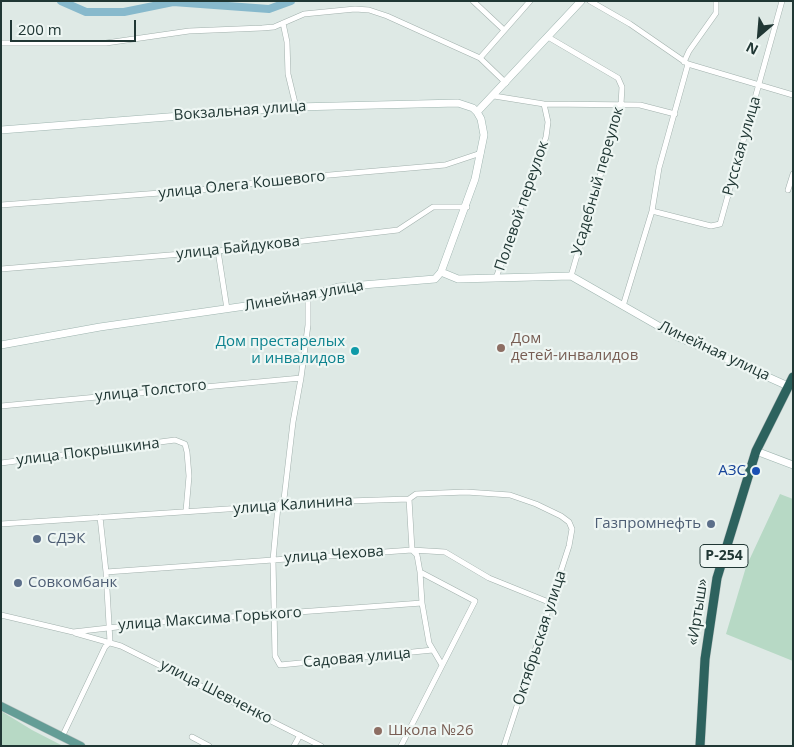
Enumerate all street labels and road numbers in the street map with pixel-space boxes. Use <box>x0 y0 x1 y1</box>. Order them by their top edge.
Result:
street label: Русская улица <box>719 94 765 198</box>
street label: Вокзальная улица <box>173 97 307 125</box>
street label: Усадебный переулок <box>568 105 628 257</box>
street label: Полевой переулок <box>491 139 553 273</box>
street label: улица Олега Кошевого <box>158 167 326 203</box>
street label: улица Байдукова <box>175 233 301 263</box>
street label: Линейная улица <box>243 277 365 315</box>
street label: Линейная улица <box>655 317 773 385</box>
street label: улица Толстого <box>94 376 208 406</box>
street label: улица Покрышкина <box>15 434 161 470</box>
street label: улица Калинина <box>233 492 353 518</box>
street label: улица Чехова <box>284 543 384 567</box>
road number: Р-254 <box>700 544 748 568</box>
street label: Октябрьская улица <box>510 568 570 708</box>
street label: «Иртыш» <box>684 577 712 647</box>
street label: улица Максима Горького <box>118 604 302 634</box>
street label: Садовая улица <box>302 644 412 672</box>
street label: улица Шевченко <box>157 656 275 728</box>

